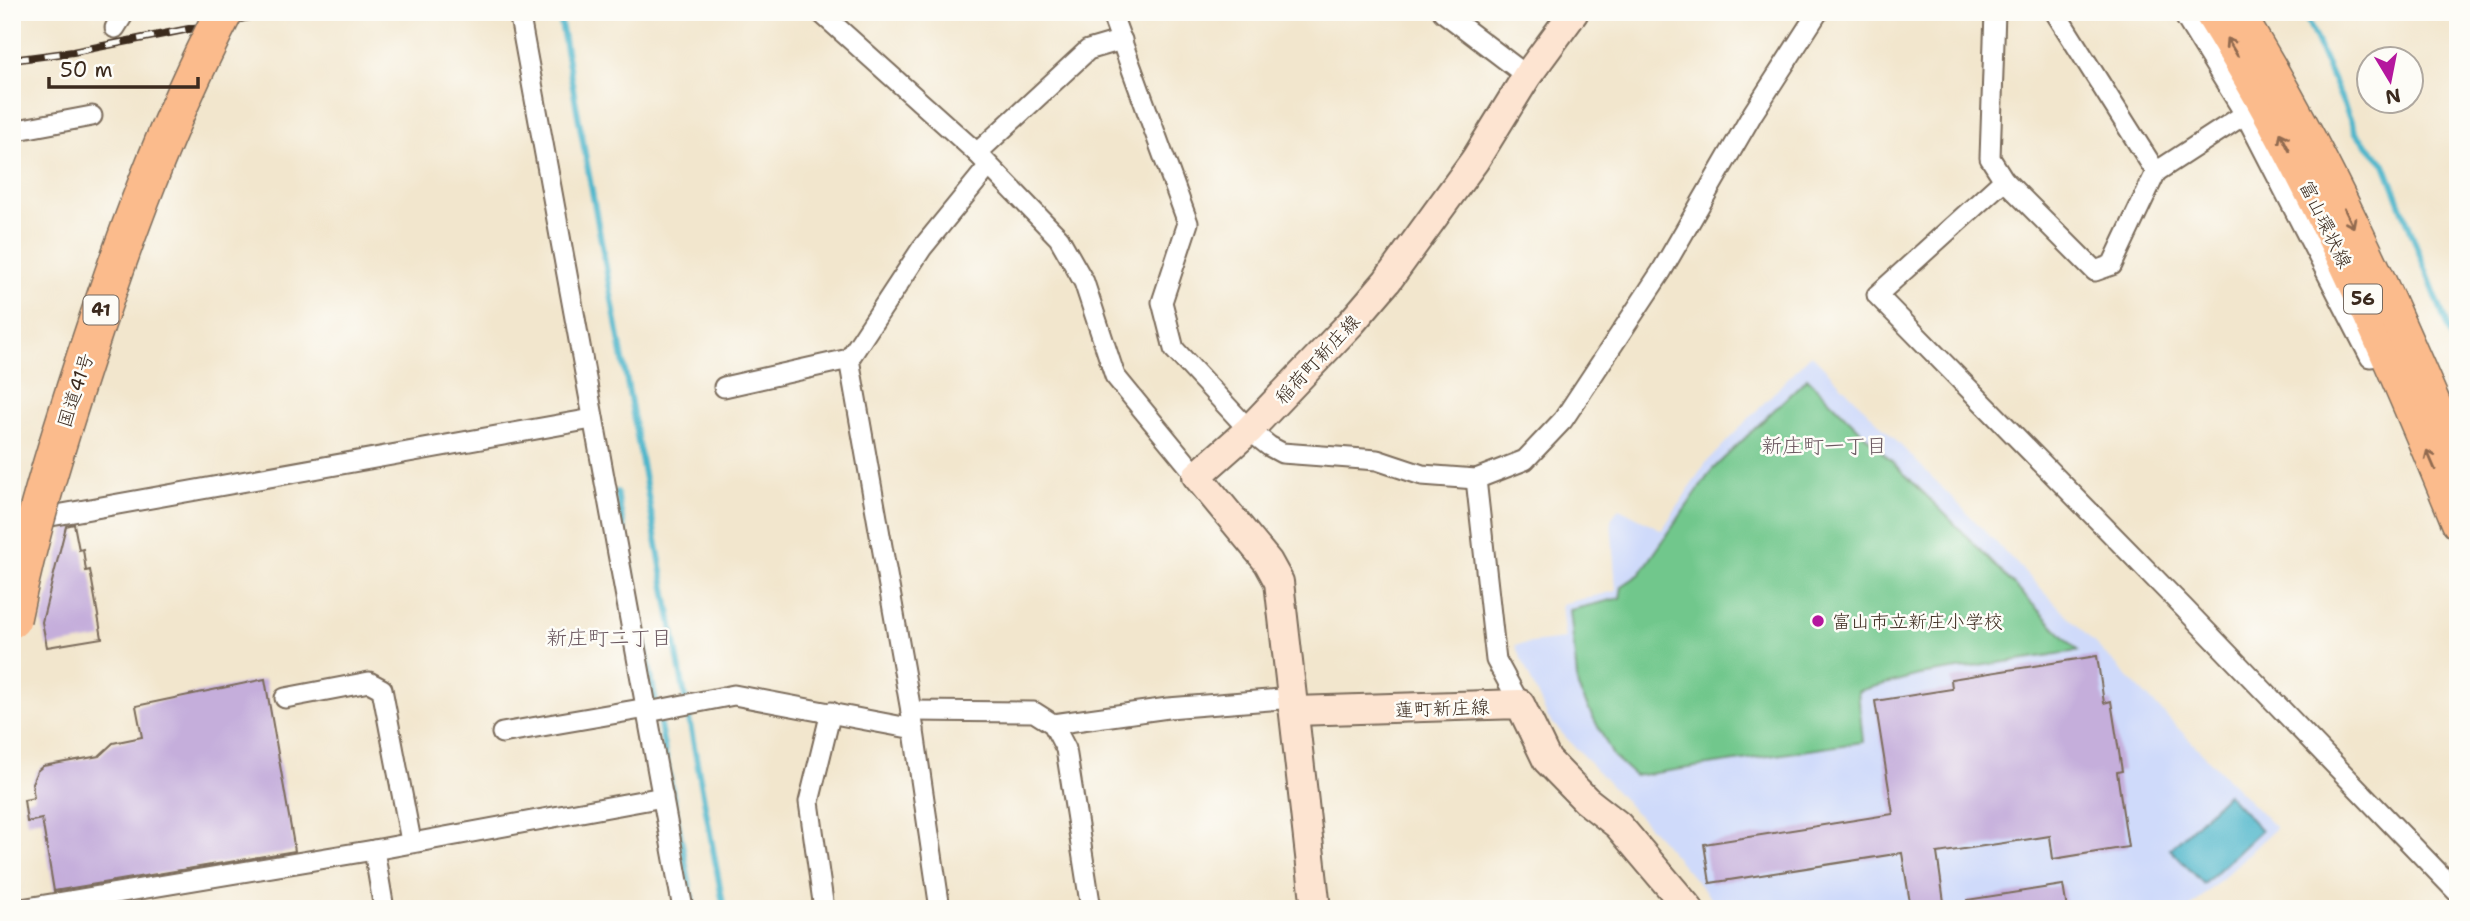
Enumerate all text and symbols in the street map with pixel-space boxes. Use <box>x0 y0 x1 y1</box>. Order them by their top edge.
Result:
one-way arrow <box>2224 38 2238 58</box>
scale bar <box>49 46 198 90</box>
north arrow <box>2354 46 2424 116</box>
text: 50 m <box>60 56 113 84</box>
text: N <box>2383 83 2402 110</box>
one-way arrow <box>2278 132 2291 153</box>
street label: 富山環状線 <box>2293 176 2358 272</box>
one-way arrow <box>2343 207 2357 228</box>
road number: 56 <box>2344 284 2382 314</box>
road number: 41 <box>84 296 119 324</box>
street label: 稲荷町新庄線 <box>1269 309 1365 410</box>
street label: 国道41号 <box>52 350 99 431</box>
district label: 新庄町一丁目 <box>1761 432 1887 460</box>
one-way arrow <box>2424 449 2437 471</box>
place label: 富山市立新庄小学校 <box>1832 609 2003 634</box>
marker: 富山市立新庄小学校 <box>1810 613 1826 629</box>
district label: 新庄町二丁目 <box>546 624 672 652</box>
street label: 蓮町新庄線 <box>1394 694 1490 723</box>

